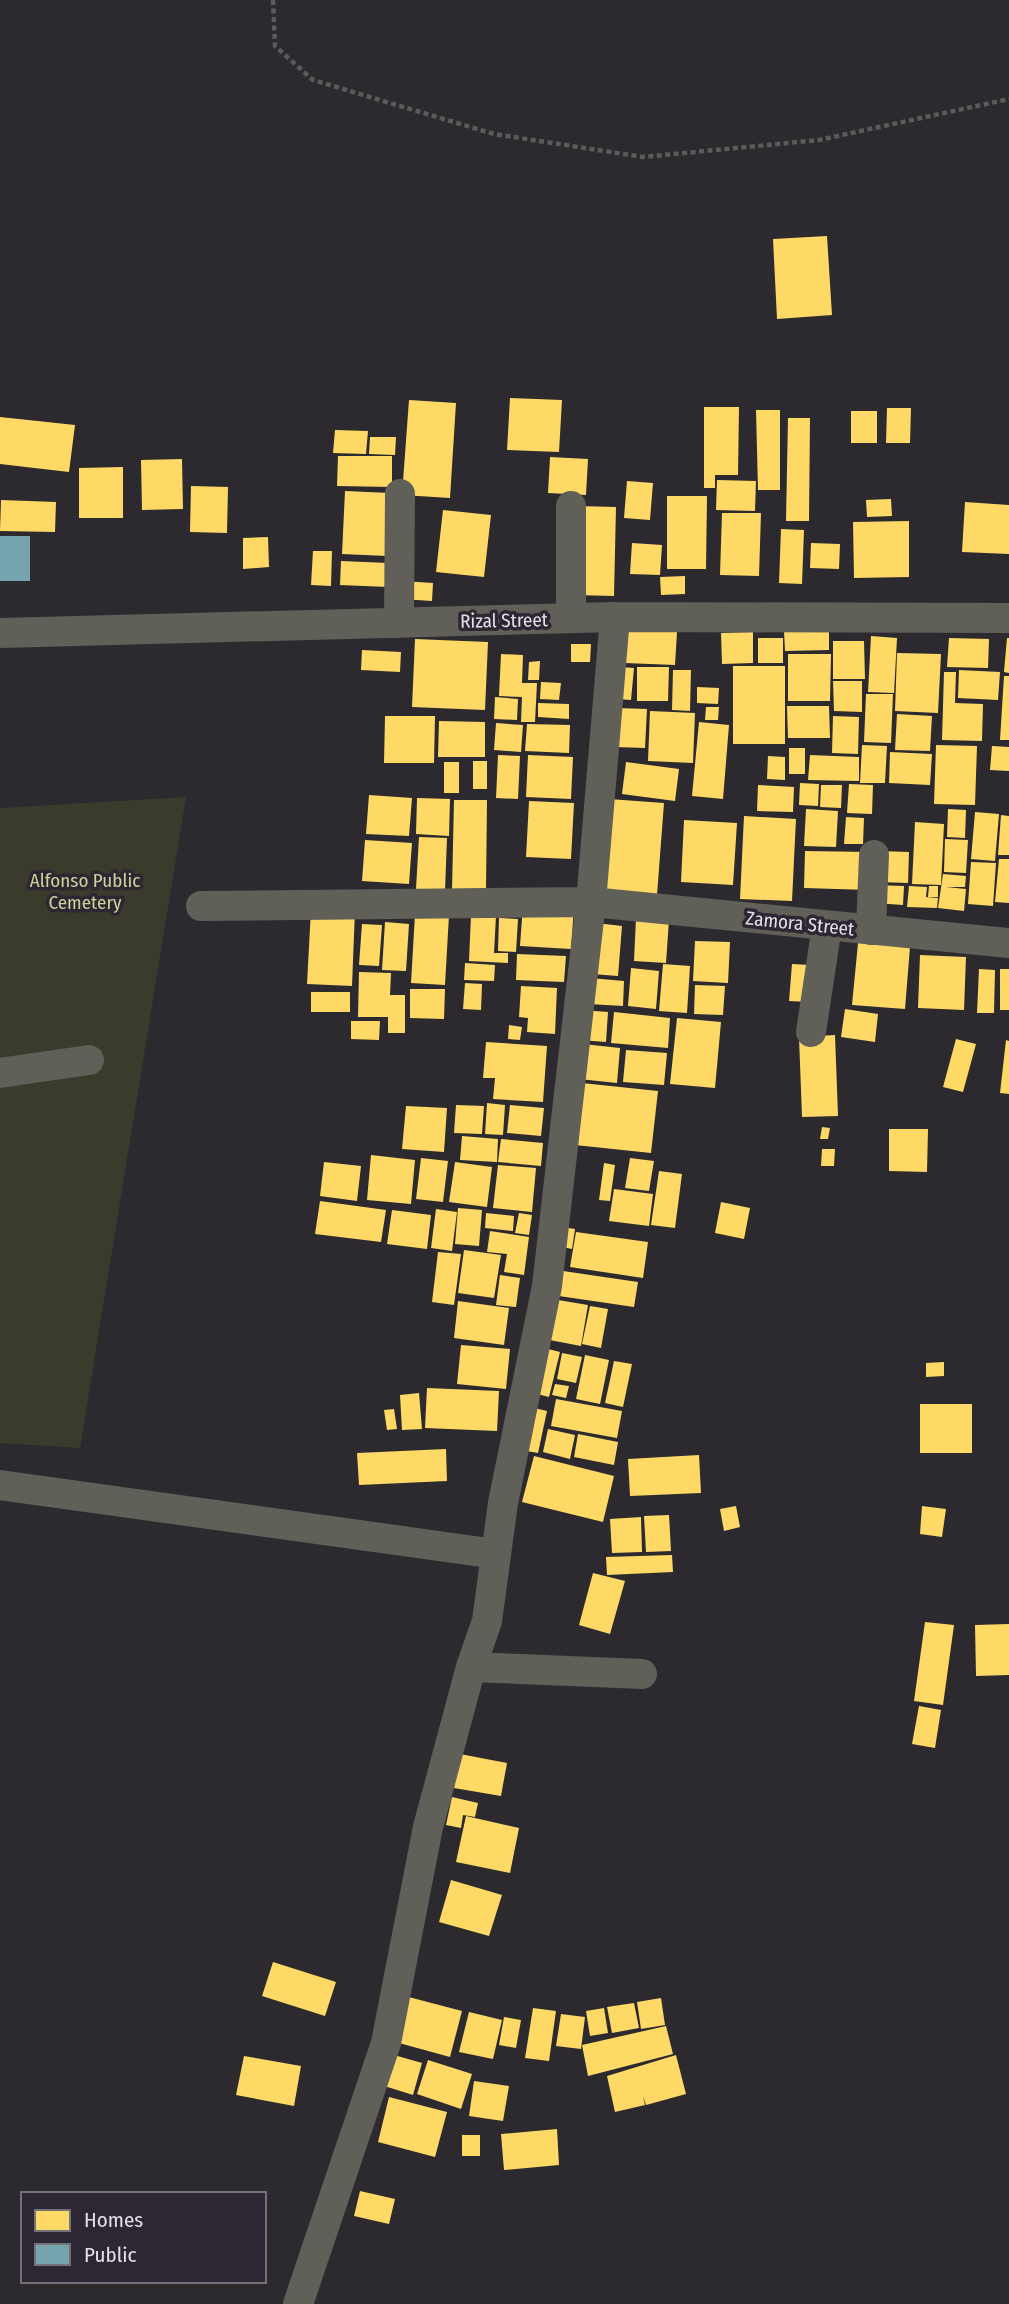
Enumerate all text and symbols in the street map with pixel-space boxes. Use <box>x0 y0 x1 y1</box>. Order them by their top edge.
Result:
street label: Rizal Street <box>460 608 549 633</box>
park label: Alfonso Public Cemetery <box>30 869 140 914</box>
street label: Zamora Street <box>744 906 856 941</box>
legend <box>21 2192 266 2283</box>
text: Homes <box>84 2207 143 2233</box>
text: Public <box>84 2242 136 2268</box>

